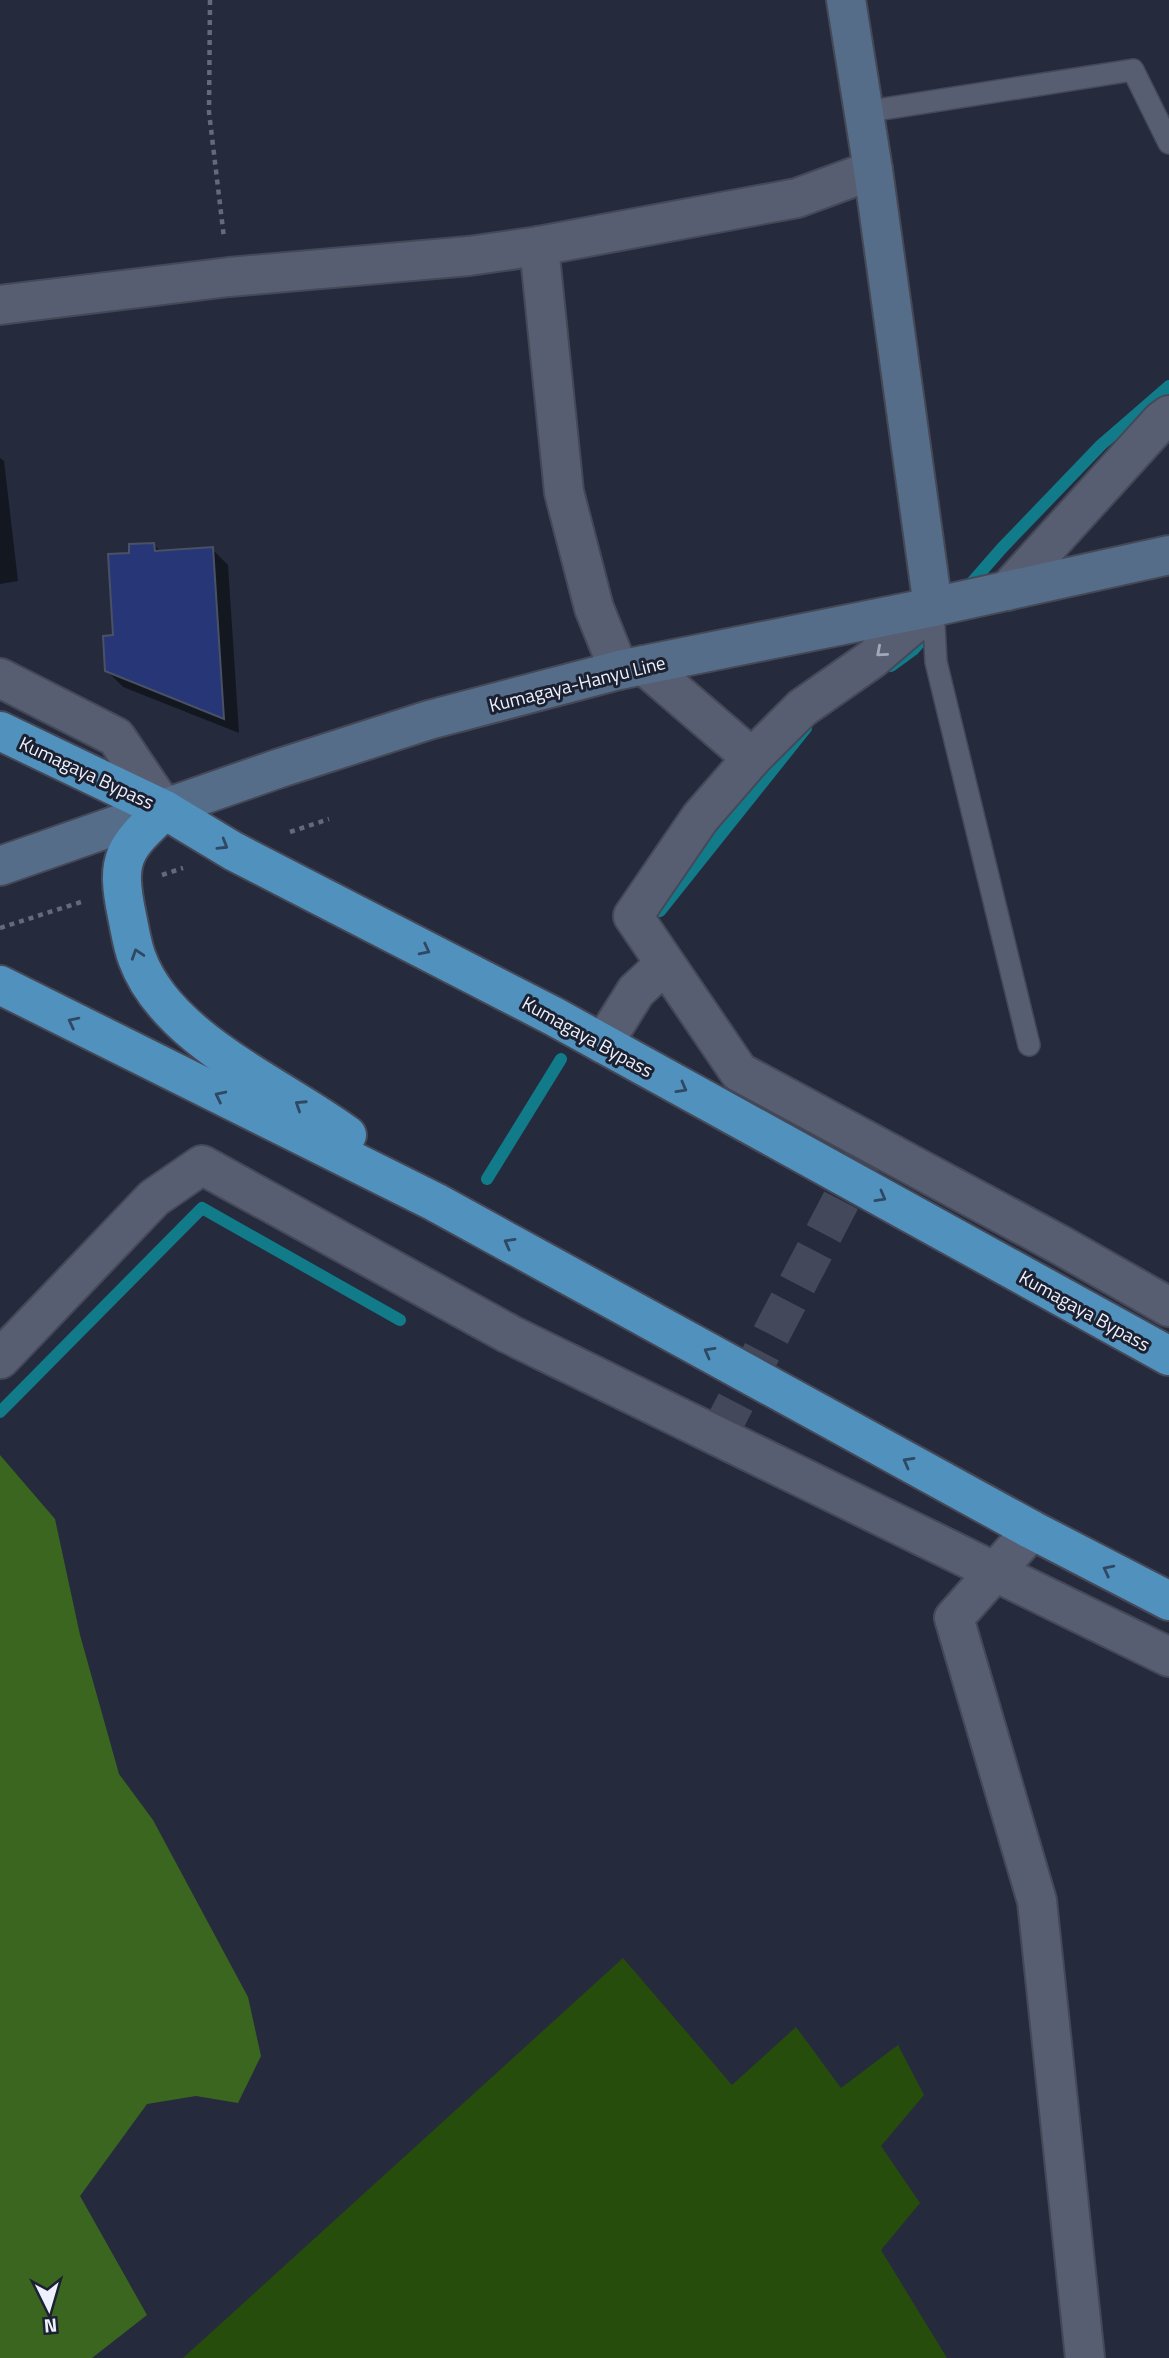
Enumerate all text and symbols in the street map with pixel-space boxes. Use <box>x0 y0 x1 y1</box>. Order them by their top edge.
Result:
one-way arrow <box>876 644 889 656</box>
street label: Kumagaya-Hanyu Line <box>486 647 668 719</box>
street label: Kumagaya Bypass <box>15 728 159 816</box>
one-way arrow <box>216 837 229 850</box>
one-way arrow <box>418 941 430 955</box>
one-way arrow <box>131 948 145 960</box>
street label: Kumagaya Bypass <box>517 988 659 1084</box>
one-way arrow <box>68 1017 80 1031</box>
one-way arrow <box>674 1080 687 1093</box>
one-way arrow <box>215 1090 227 1104</box>
one-way arrow <box>295 1100 308 1113</box>
one-way arrow <box>874 1189 886 1203</box>
one-way arrow <box>504 1237 517 1251</box>
street label: Kumagaya Bypass <box>1014 1262 1156 1358</box>
one-way arrow <box>703 1347 716 1360</box>
one-way arrow <box>903 1457 915 1470</box>
one-way arrow <box>1103 1564 1116 1578</box>
north arrow <box>14 2274 84 2344</box>
text: N <box>43 2311 58 2341</box>

